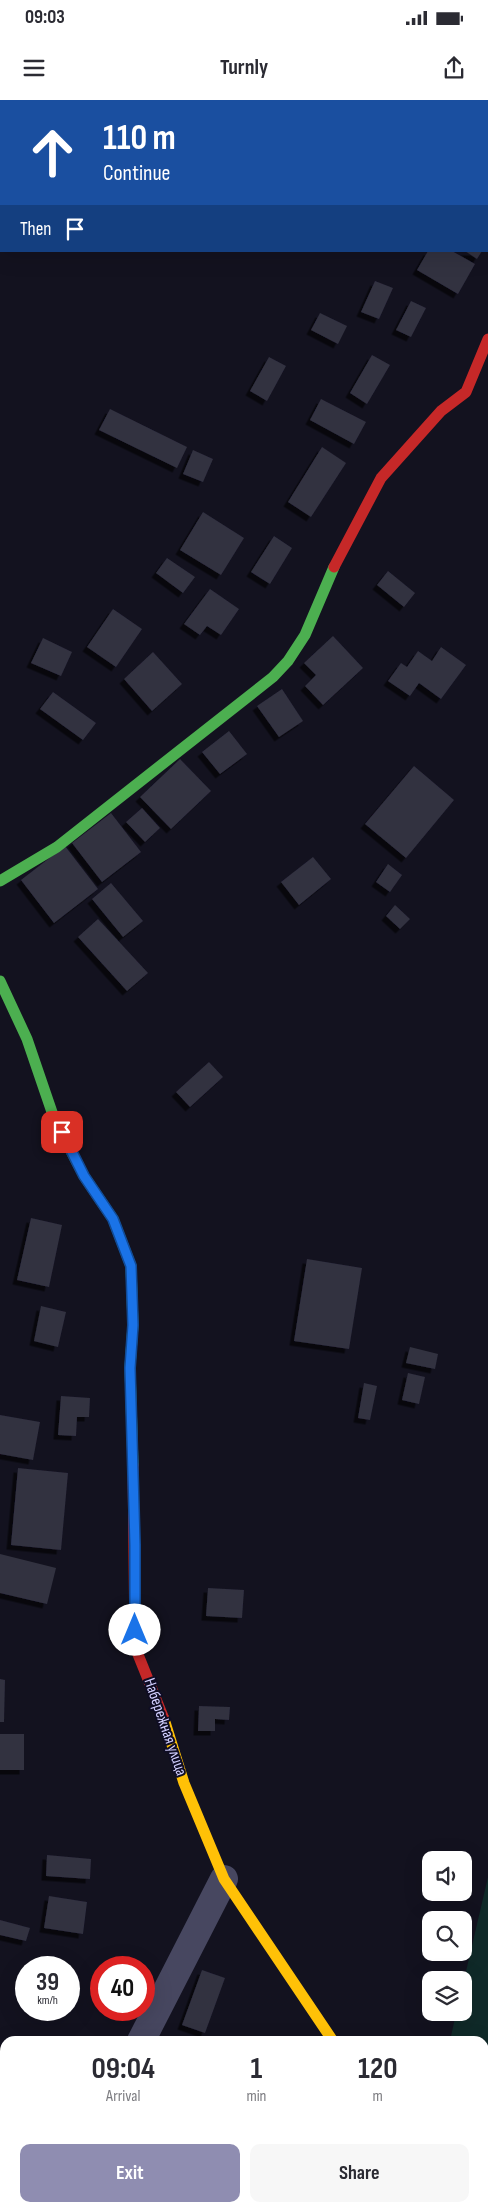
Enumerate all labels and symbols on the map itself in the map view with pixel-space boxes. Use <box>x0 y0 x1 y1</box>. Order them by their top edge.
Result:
pin <box>41 1111 83 1153</box>
position arrow <box>108 1603 160 1655</box>
street label: Набережная улица <box>139 1676 191 1778</box>
speed limit sign: 40 <box>90 1956 155 2021</box>

